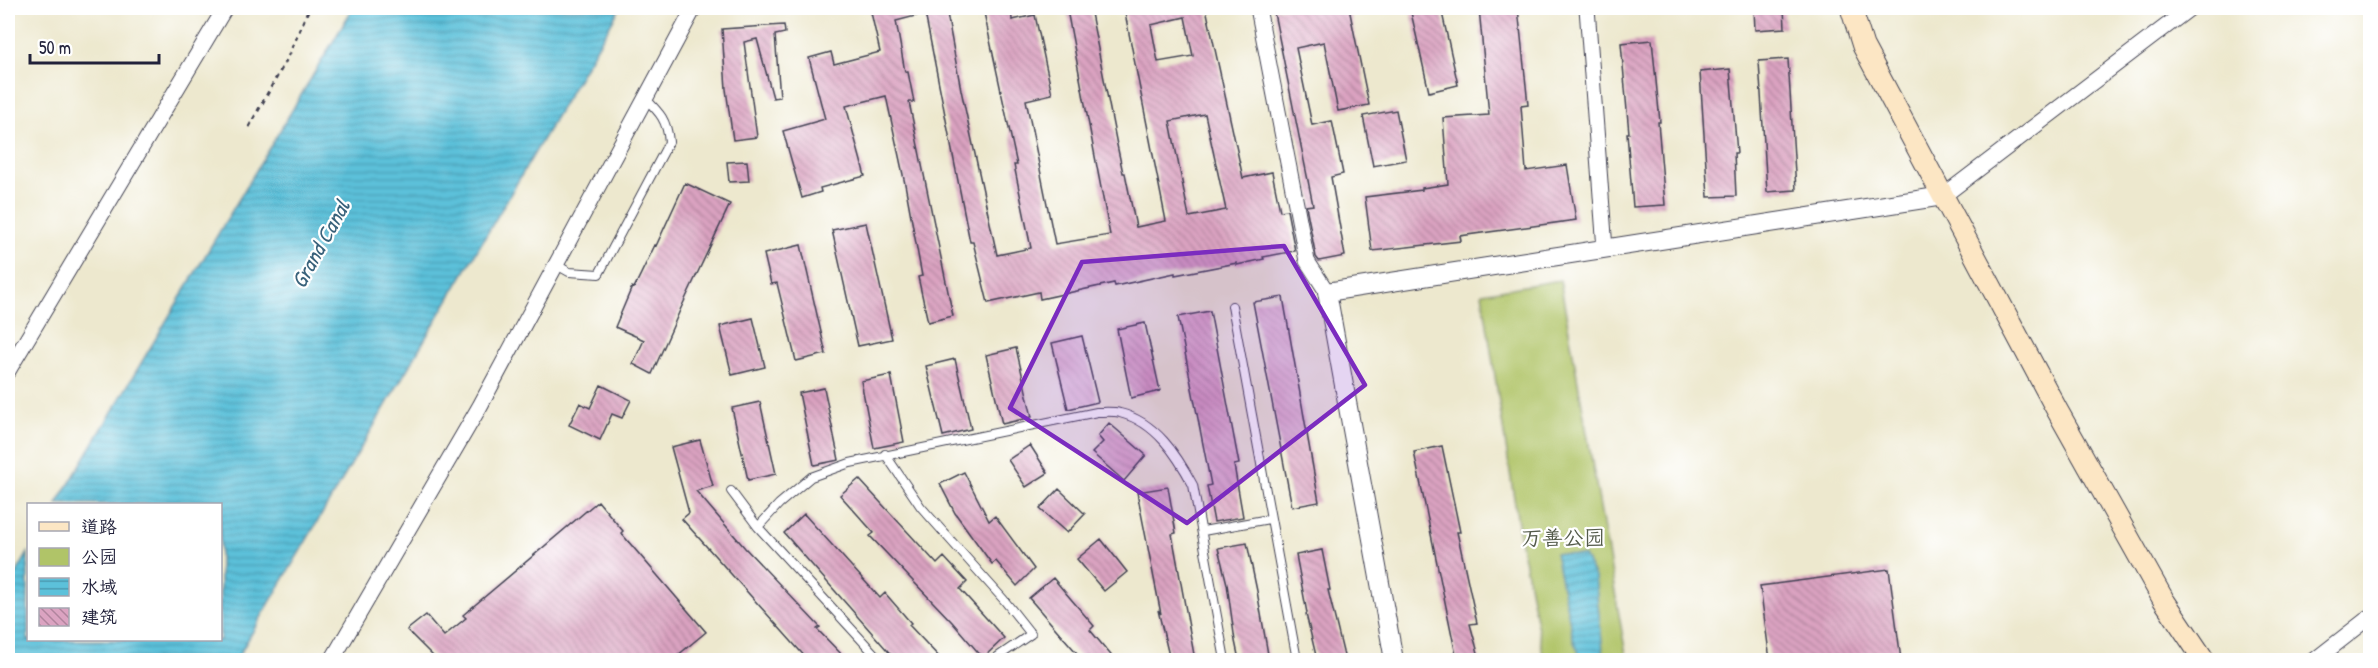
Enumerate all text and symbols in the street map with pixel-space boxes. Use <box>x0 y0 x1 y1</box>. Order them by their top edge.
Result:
scale bar <box>30 27 159 65</box>
text: 50 m <box>39 35 71 60</box>
water label: Grand Canal <box>284 194 357 293</box>
legend <box>27 503 222 641</box>
text: 道路 <box>81 514 117 539</box>
park label: 万善公园 <box>1521 523 1605 552</box>
text: 公园 <box>81 544 117 569</box>
text: 水域 <box>81 574 117 599</box>
text: 建筑 <box>81 604 117 629</box>

